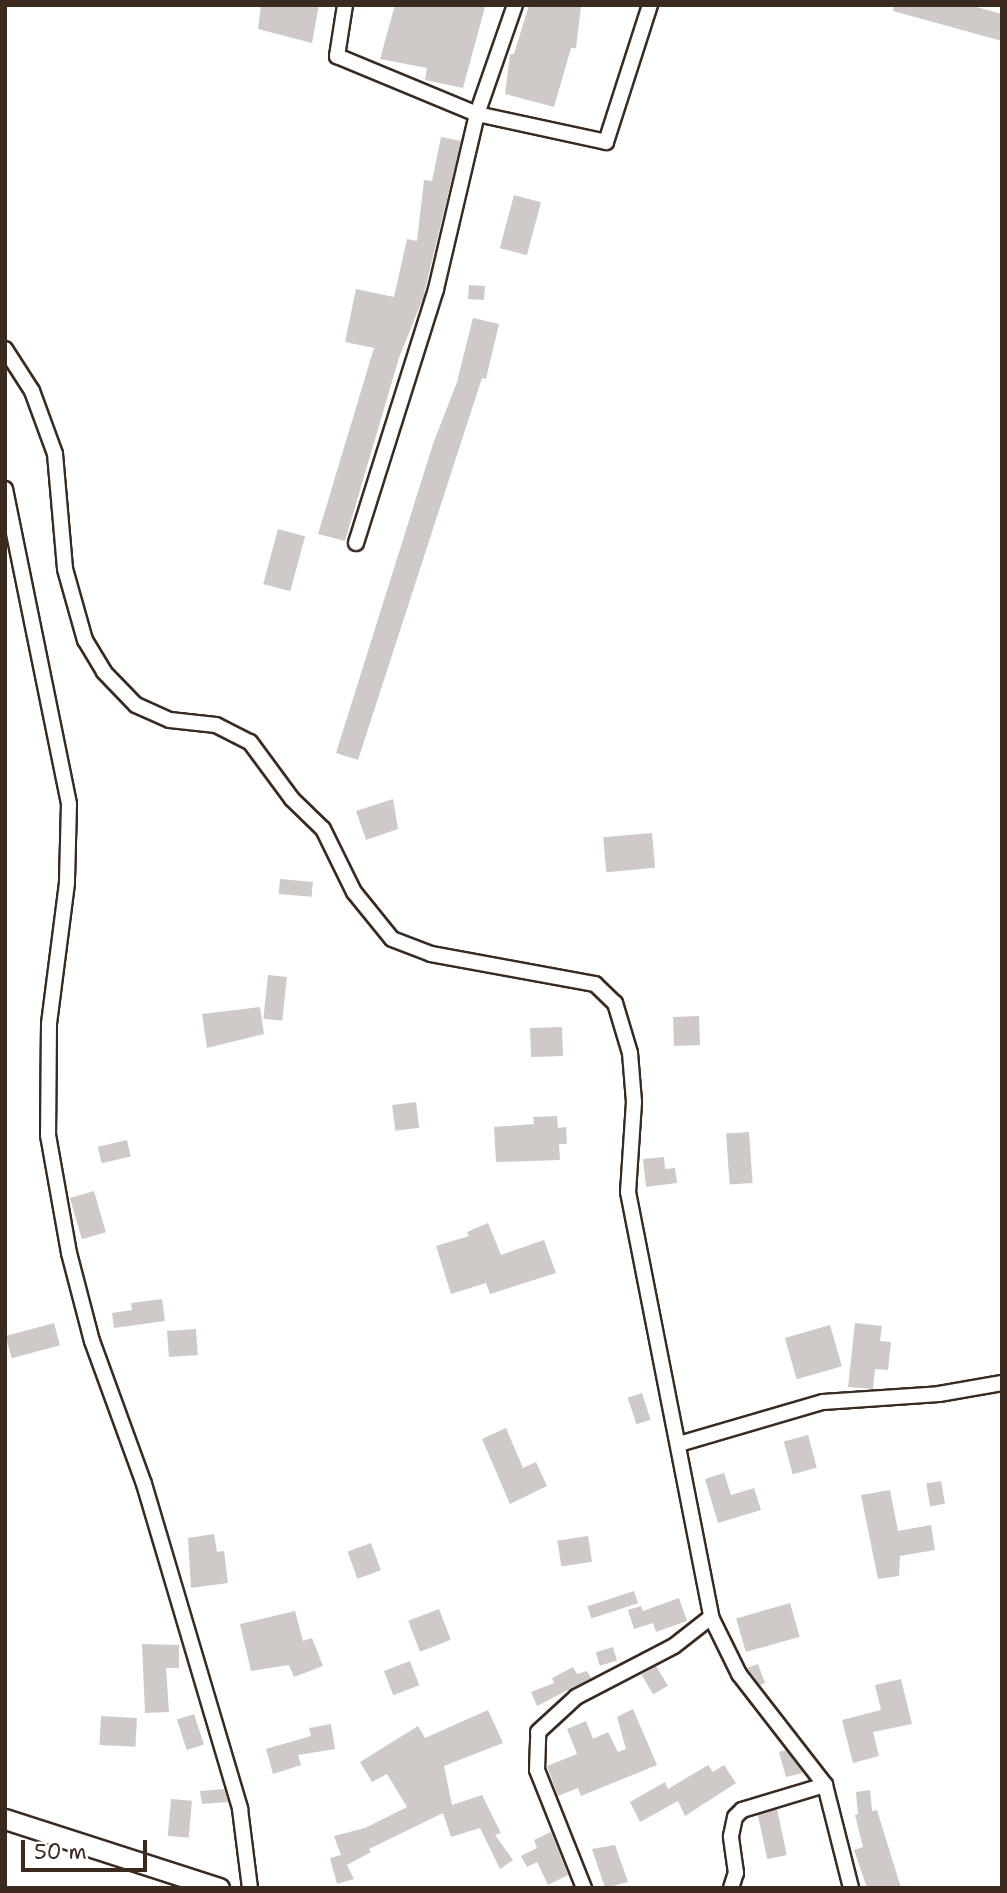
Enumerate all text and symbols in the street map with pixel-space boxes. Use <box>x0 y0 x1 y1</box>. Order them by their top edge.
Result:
scale bar <box>24 1826 150 1870</box>
text: 50 m <box>34 1838 87 1866</box>

